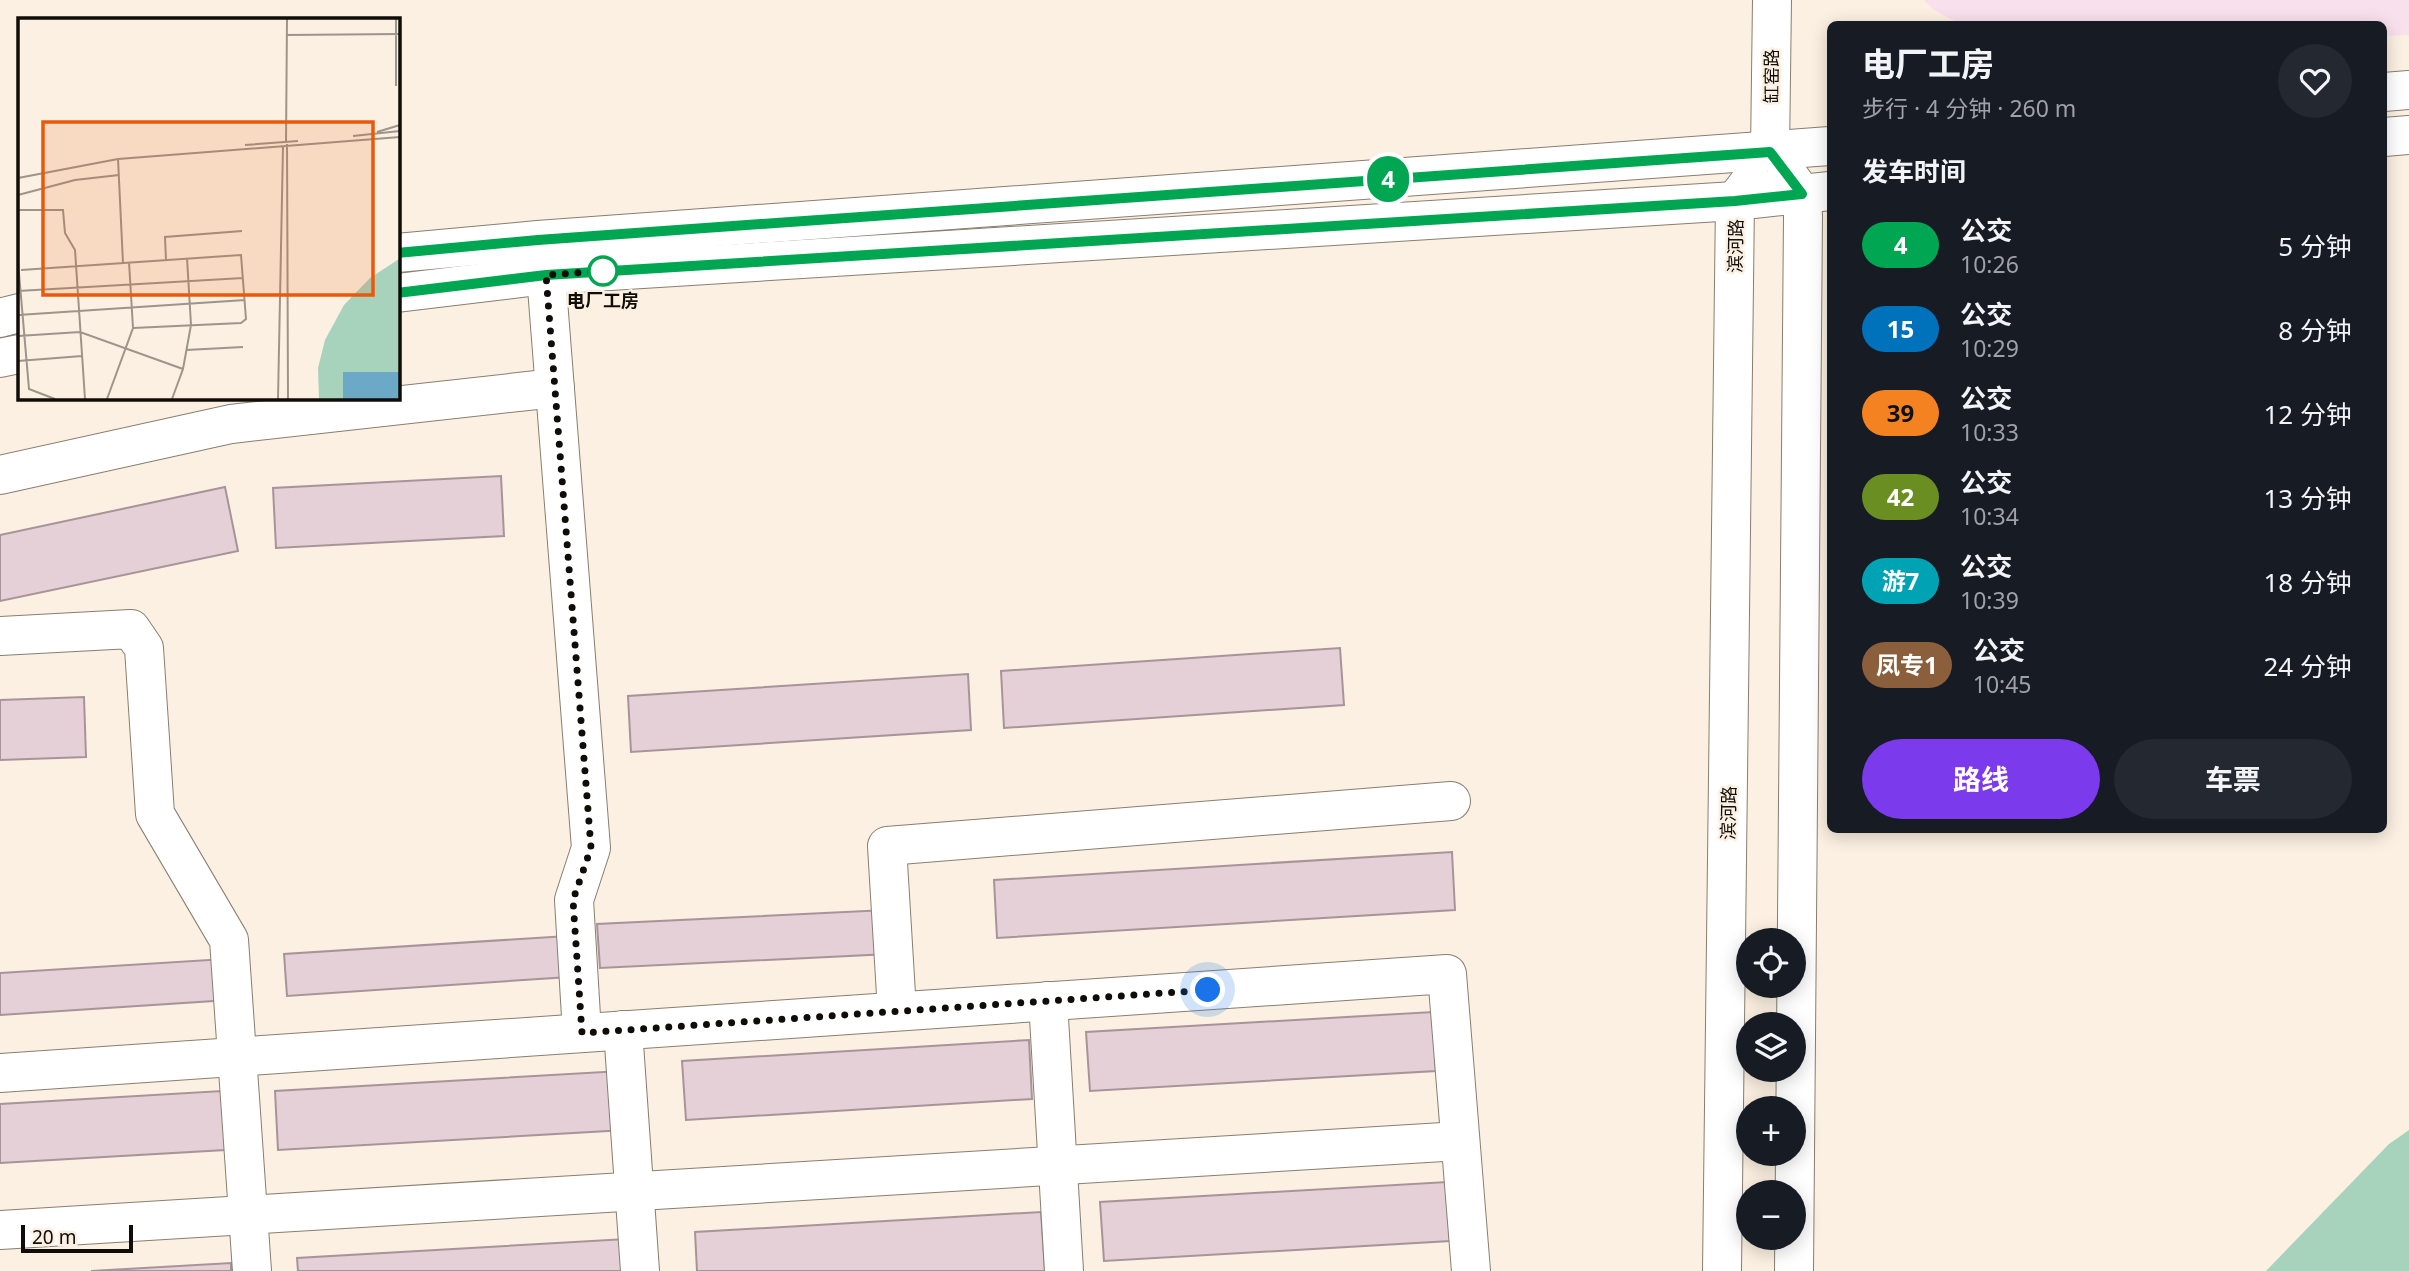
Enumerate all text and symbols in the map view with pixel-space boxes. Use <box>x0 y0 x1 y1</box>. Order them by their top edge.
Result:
inset map <box>18 18 399 399</box>
text: 电厂工房 <box>1862 41 1994 86</box>
button: heart <box>2278 44 2352 118</box>
street label: 缸窑路 <box>1759 49 1783 103</box>
text: 步行 · 4 分钟 · 260 m <box>1862 92 2076 124</box>
text: 发车时间 <box>1862 153 1966 189</box>
line badge: 4 <box>1365 156 1411 202</box>
text: 4 <box>1381 162 1395 195</box>
text: 公交 <box>1960 212 2012 248</box>
street label: 滨河路 <box>1723 219 1747 273</box>
text: 4 <box>1894 228 1907 261</box>
text: 5 分钟 <box>2278 228 2352 264</box>
text: 10:26 <box>1960 248 2019 280</box>
marker: 电厂工房 <box>588 256 618 286</box>
place label: 电厂工房 <box>567 288 639 312</box>
text: 公交 <box>1960 296 2012 332</box>
text: 15 <box>1887 312 1914 345</box>
text: 8 分钟 <box>2278 312 2352 348</box>
text: 10:29 <box>1960 332 2019 364</box>
text: 公交 <box>1960 380 2012 416</box>
text: 39 <box>1887 396 1914 429</box>
text: 12 分钟 <box>2263 396 2352 432</box>
text: 10:33 <box>1960 416 2019 448</box>
text: 公交 <box>1960 464 2012 500</box>
text: 42 <box>1887 480 1914 513</box>
text: 13 分钟 <box>2263 480 2352 516</box>
text: 10:34 <box>1960 500 2019 532</box>
text: 公交 <box>1960 548 2012 584</box>
text: 游7 <box>1882 564 1919 597</box>
text: 18 分钟 <box>2263 564 2352 600</box>
text: 10:39 <box>1960 584 2019 616</box>
text: 公交 <box>1973 632 2025 668</box>
text: 凤专1 <box>1876 648 1938 681</box>
text: 24 分钟 <box>2263 648 2352 684</box>
text: 10:45 <box>1973 668 2032 700</box>
button: 路线 <box>1862 739 2100 819</box>
button: 车票 <box>2114 739 2352 819</box>
street label: 滨河路 <box>1716 786 1740 840</box>
map controls <box>1736 928 1806 1250</box>
button: locate <box>1736 928 1806 998</box>
your location <box>1190 972 1225 1007</box>
button: layers <box>1736 1012 1806 1082</box>
button: + <box>1736 1096 1806 1166</box>
button: − <box>1736 1180 1806 1250</box>
scale bar <box>21 1222 133 1254</box>
text: 20 m <box>32 1224 76 1250</box>

